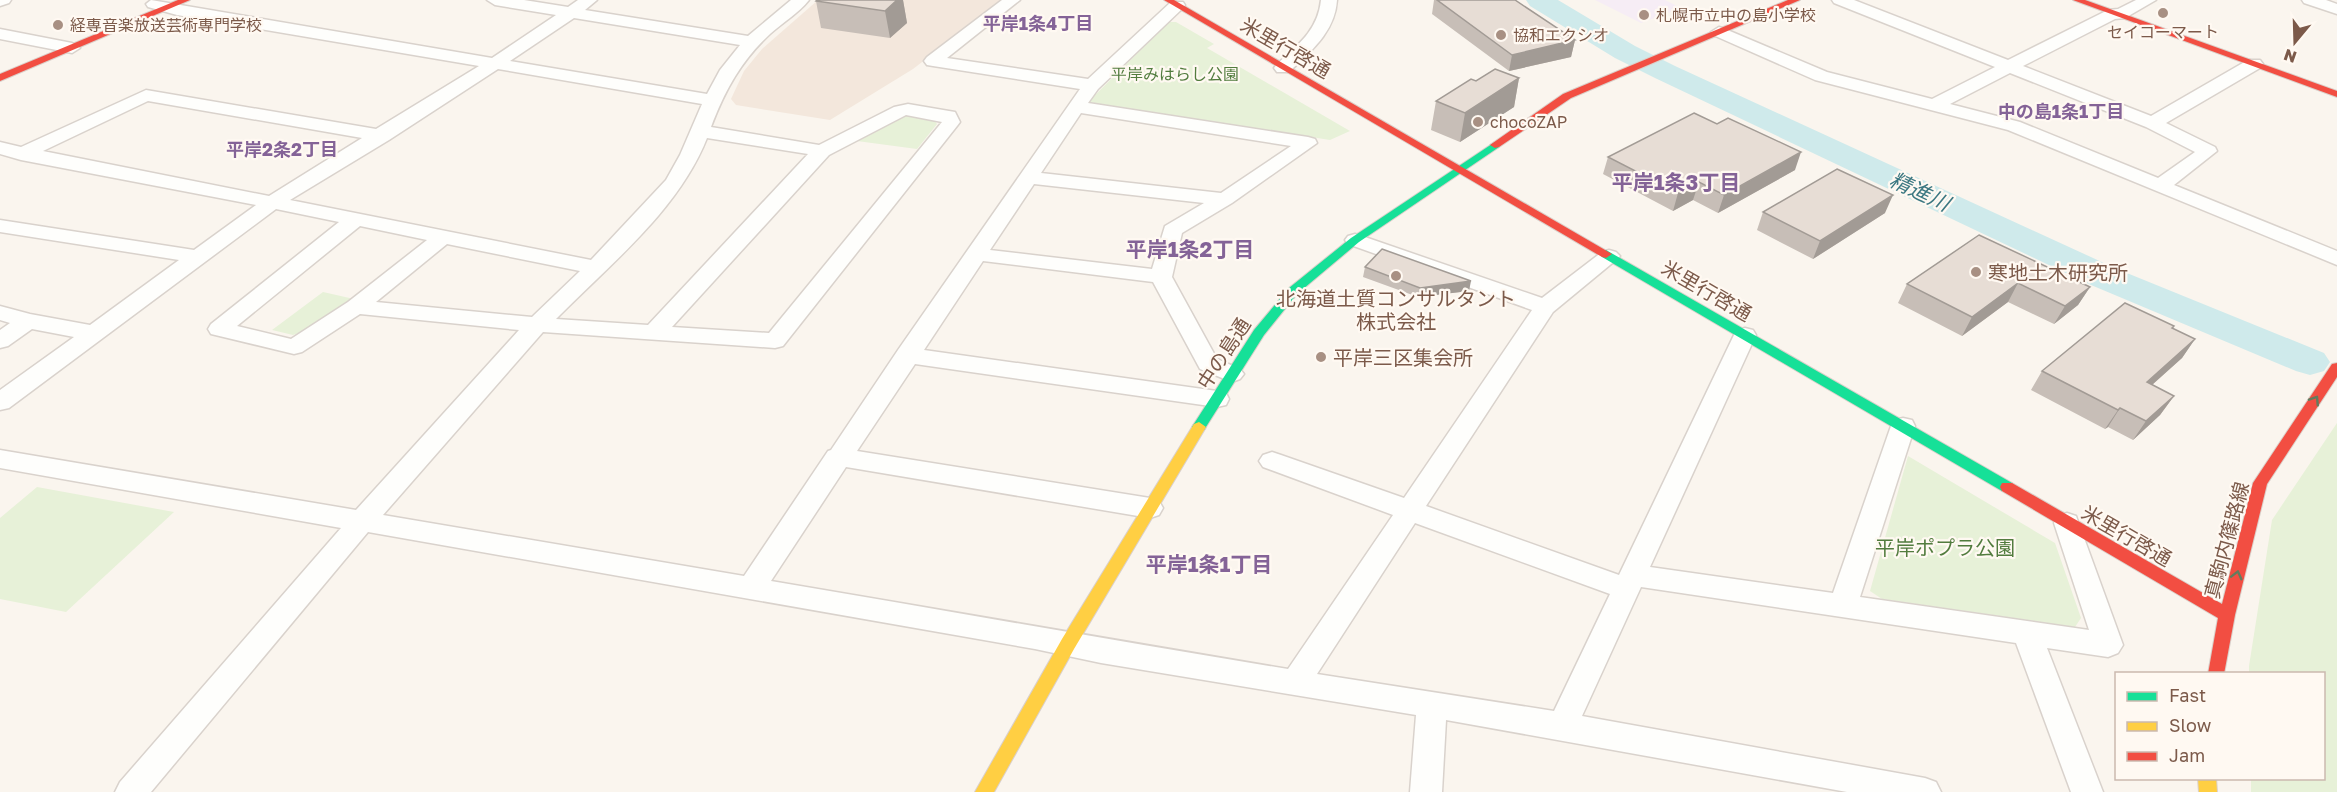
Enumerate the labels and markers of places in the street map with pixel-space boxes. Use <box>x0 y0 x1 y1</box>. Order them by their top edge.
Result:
place label: 札幌市立中の島小学校 <box>1656 5 1816 25</box>
marker: セイコーマート <box>2156 6 2170 20</box>
marker: 札幌市立中の島小学校 <box>1637 8 1651 22</box>
place label: 経専音楽放送芸術専門学校 <box>70 15 262 35</box>
marker: 経専音楽放送芸術専門学校 <box>51 18 65 32</box>
place label: セイコーマート <box>2107 22 2219 42</box>
place label: 協和エクシオ <box>1513 25 1609 45</box>
marker: 協和エクシオ <box>1494 28 1508 42</box>
place label: chocoZAP <box>1490 112 1567 132</box>
marker: chocoZAP <box>1471 115 1485 129</box>
place label: 寒地土木研究所 <box>1988 260 2128 284</box>
marker: 寒地土木研究所 <box>1969 265 1983 279</box>
marker: 北海道土質コンサルタント 株式会社 <box>1389 269 1403 283</box>
place label: 北海道土質コンサルタント 株式会社 <box>1276 286 1516 333</box>
place label: 平岸三区集会所 <box>1333 345 1473 369</box>
marker: 平岸三区集会所 <box>1314 350 1328 364</box>

